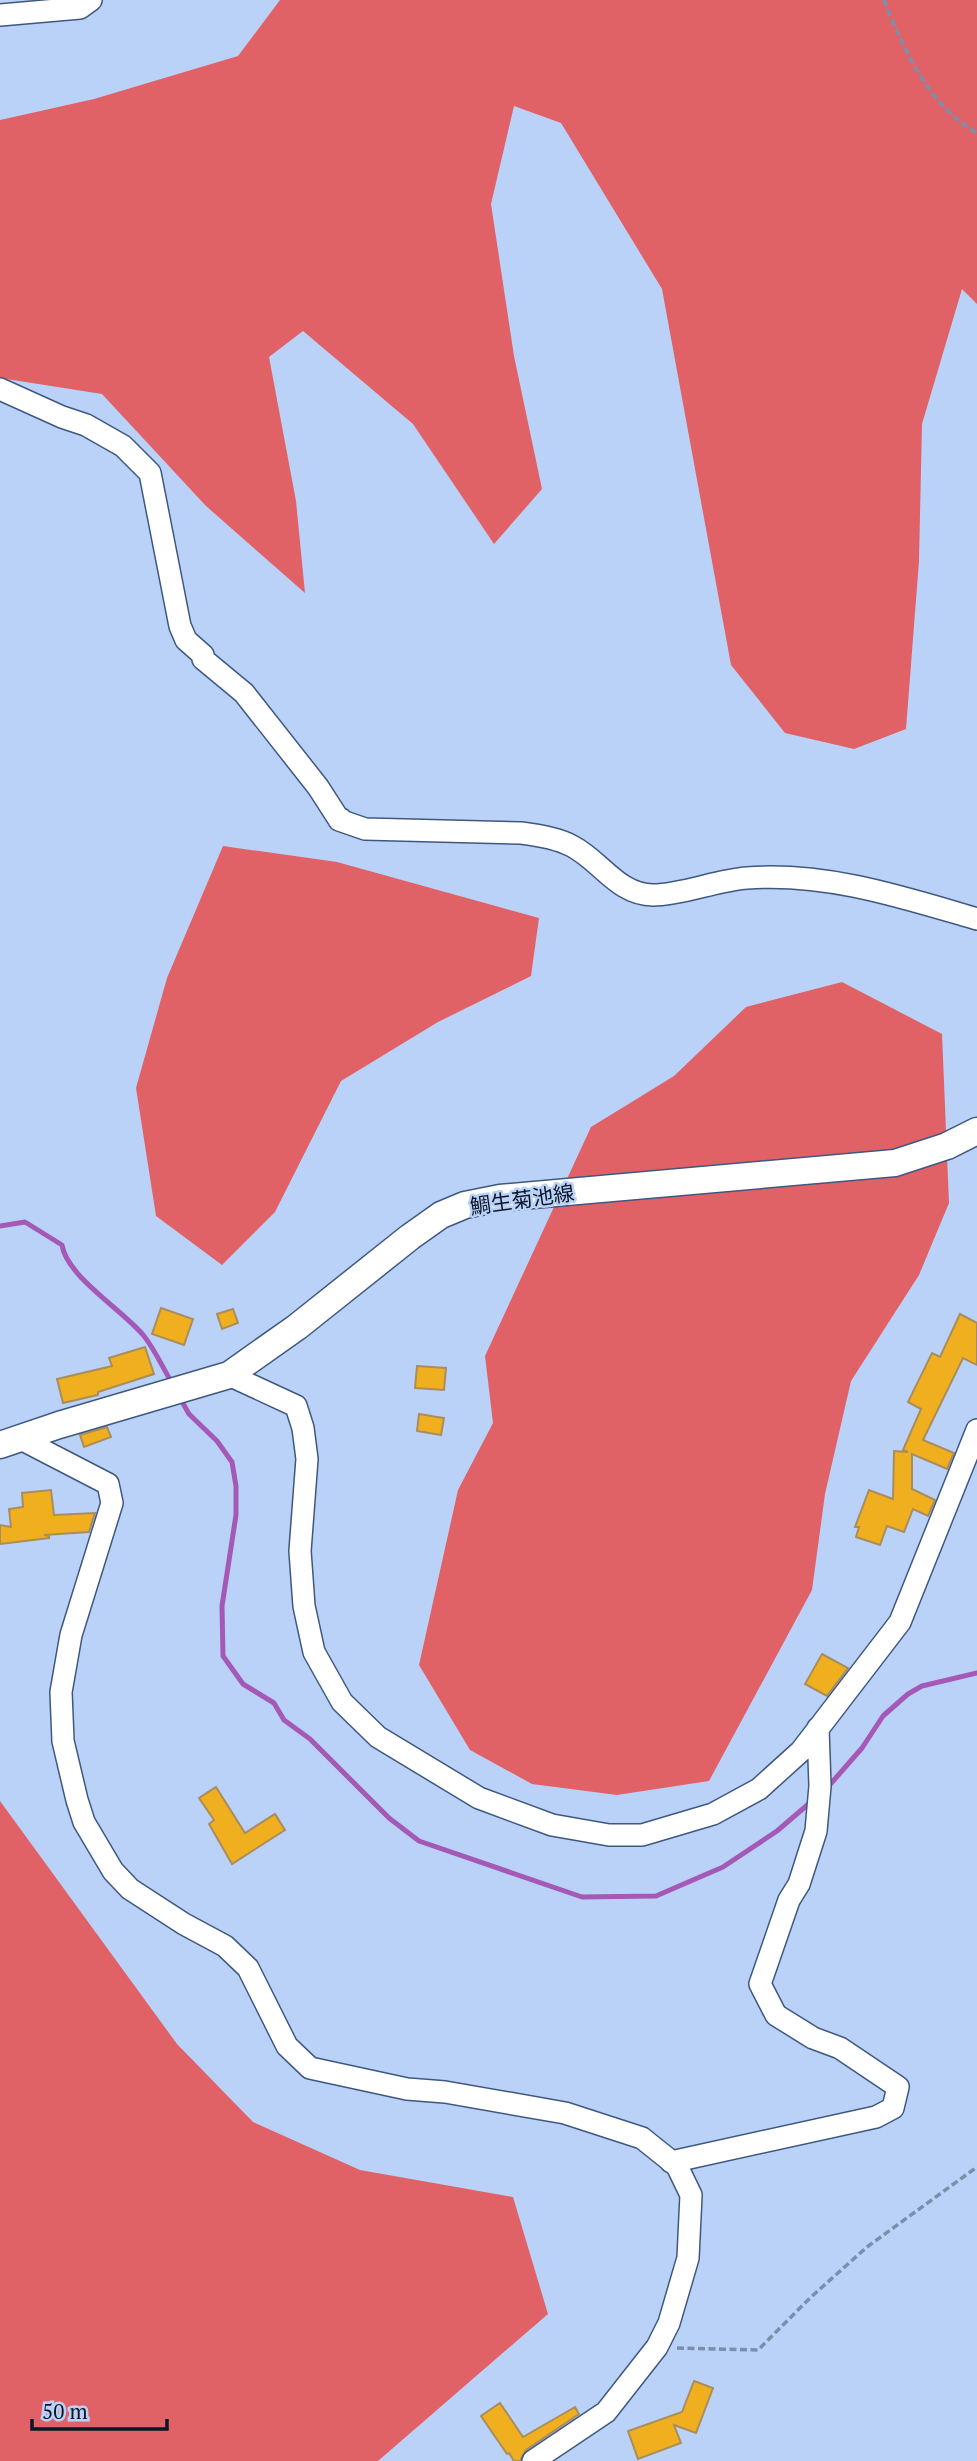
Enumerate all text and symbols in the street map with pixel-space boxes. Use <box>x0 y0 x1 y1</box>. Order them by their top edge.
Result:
street label: 鯛生菊池線 <box>468 1178 576 1220</box>
scale bar <box>32 2388 166 2432</box>
text: 50 m <box>42 2397 88 2425</box>

